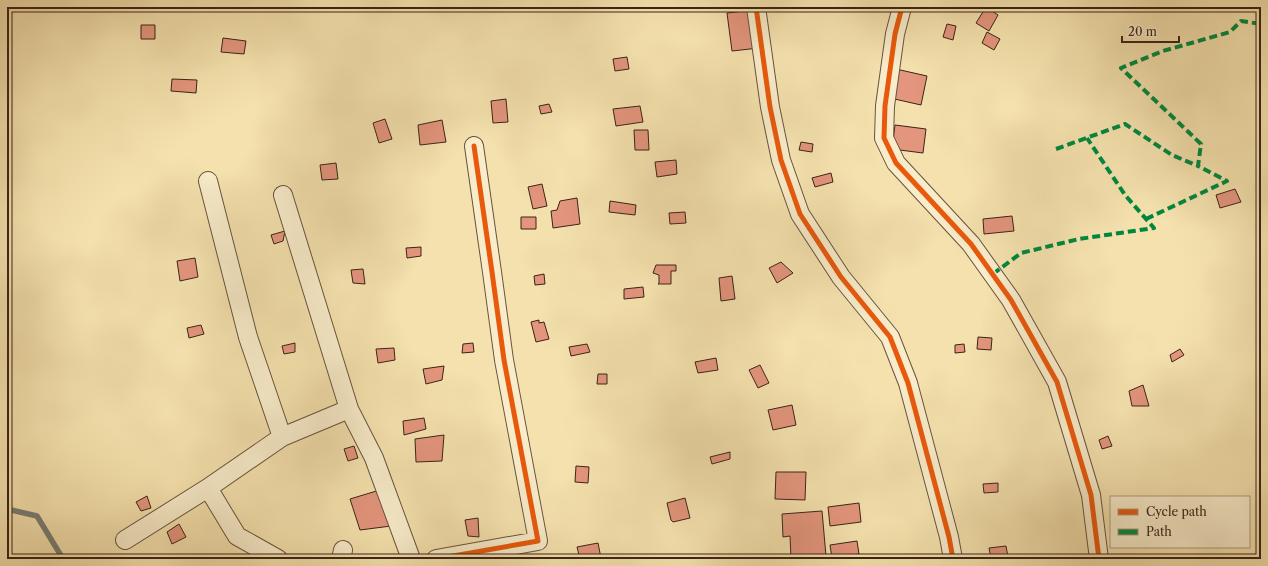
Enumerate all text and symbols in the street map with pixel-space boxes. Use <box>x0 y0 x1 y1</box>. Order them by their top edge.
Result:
scale bar <box>1122 18 1179 44</box>
text: 20 m <box>1128 24 1157 39</box>
legend <box>1110 496 1250 548</box>
text: Cycle path <box>1146 504 1207 519</box>
text: Path <box>1146 524 1172 539</box>

